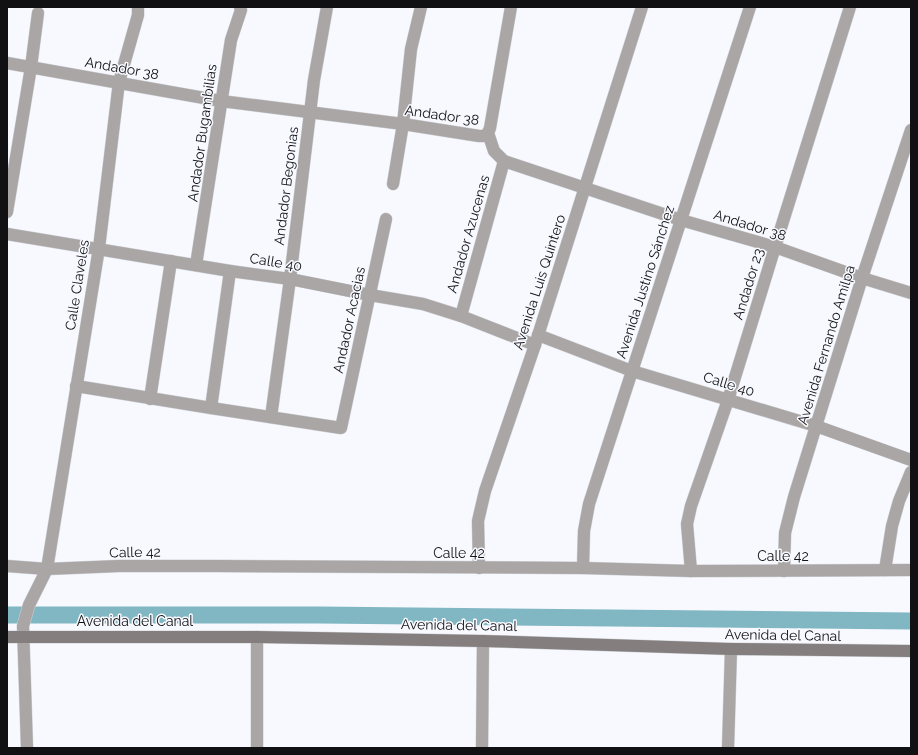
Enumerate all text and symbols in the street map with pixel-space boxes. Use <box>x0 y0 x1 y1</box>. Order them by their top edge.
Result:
street label: Andador 38 <box>84 54 160 82</box>
street label: Andador Bugambilias <box>184 63 220 203</box>
street label: Andador 38 <box>404 102 480 128</box>
street label: Andador Begonias <box>271 126 301 246</box>
street label: Andador Azucenas <box>444 173 493 295</box>
street label: Avenida Justino Sánchez <box>613 203 677 360</box>
street label: Andador 38 <box>712 206 788 244</box>
street label: Avenida Luis Quintero <box>510 212 568 352</box>
street label: Calle Claveles <box>62 238 92 332</box>
street label: Andador 23 <box>730 246 766 322</box>
street label: Calle 40 <box>249 250 303 274</box>
street label: Avenida Fernando Amilpa <box>794 263 858 427</box>
street label: Andador Acacias <box>330 265 368 375</box>
street label: Calle 40 <box>701 369 757 399</box>
street label: Calle 42 <box>109 544 161 560</box>
street label: Calle 42 <box>433 545 485 561</box>
street label: Calle 42 <box>757 548 809 564</box>
street label: Avenida del Canal <box>77 613 193 629</box>
street label: Avenida del Canal <box>401 616 517 634</box>
street label: Avenida del Canal <box>725 626 841 644</box>

